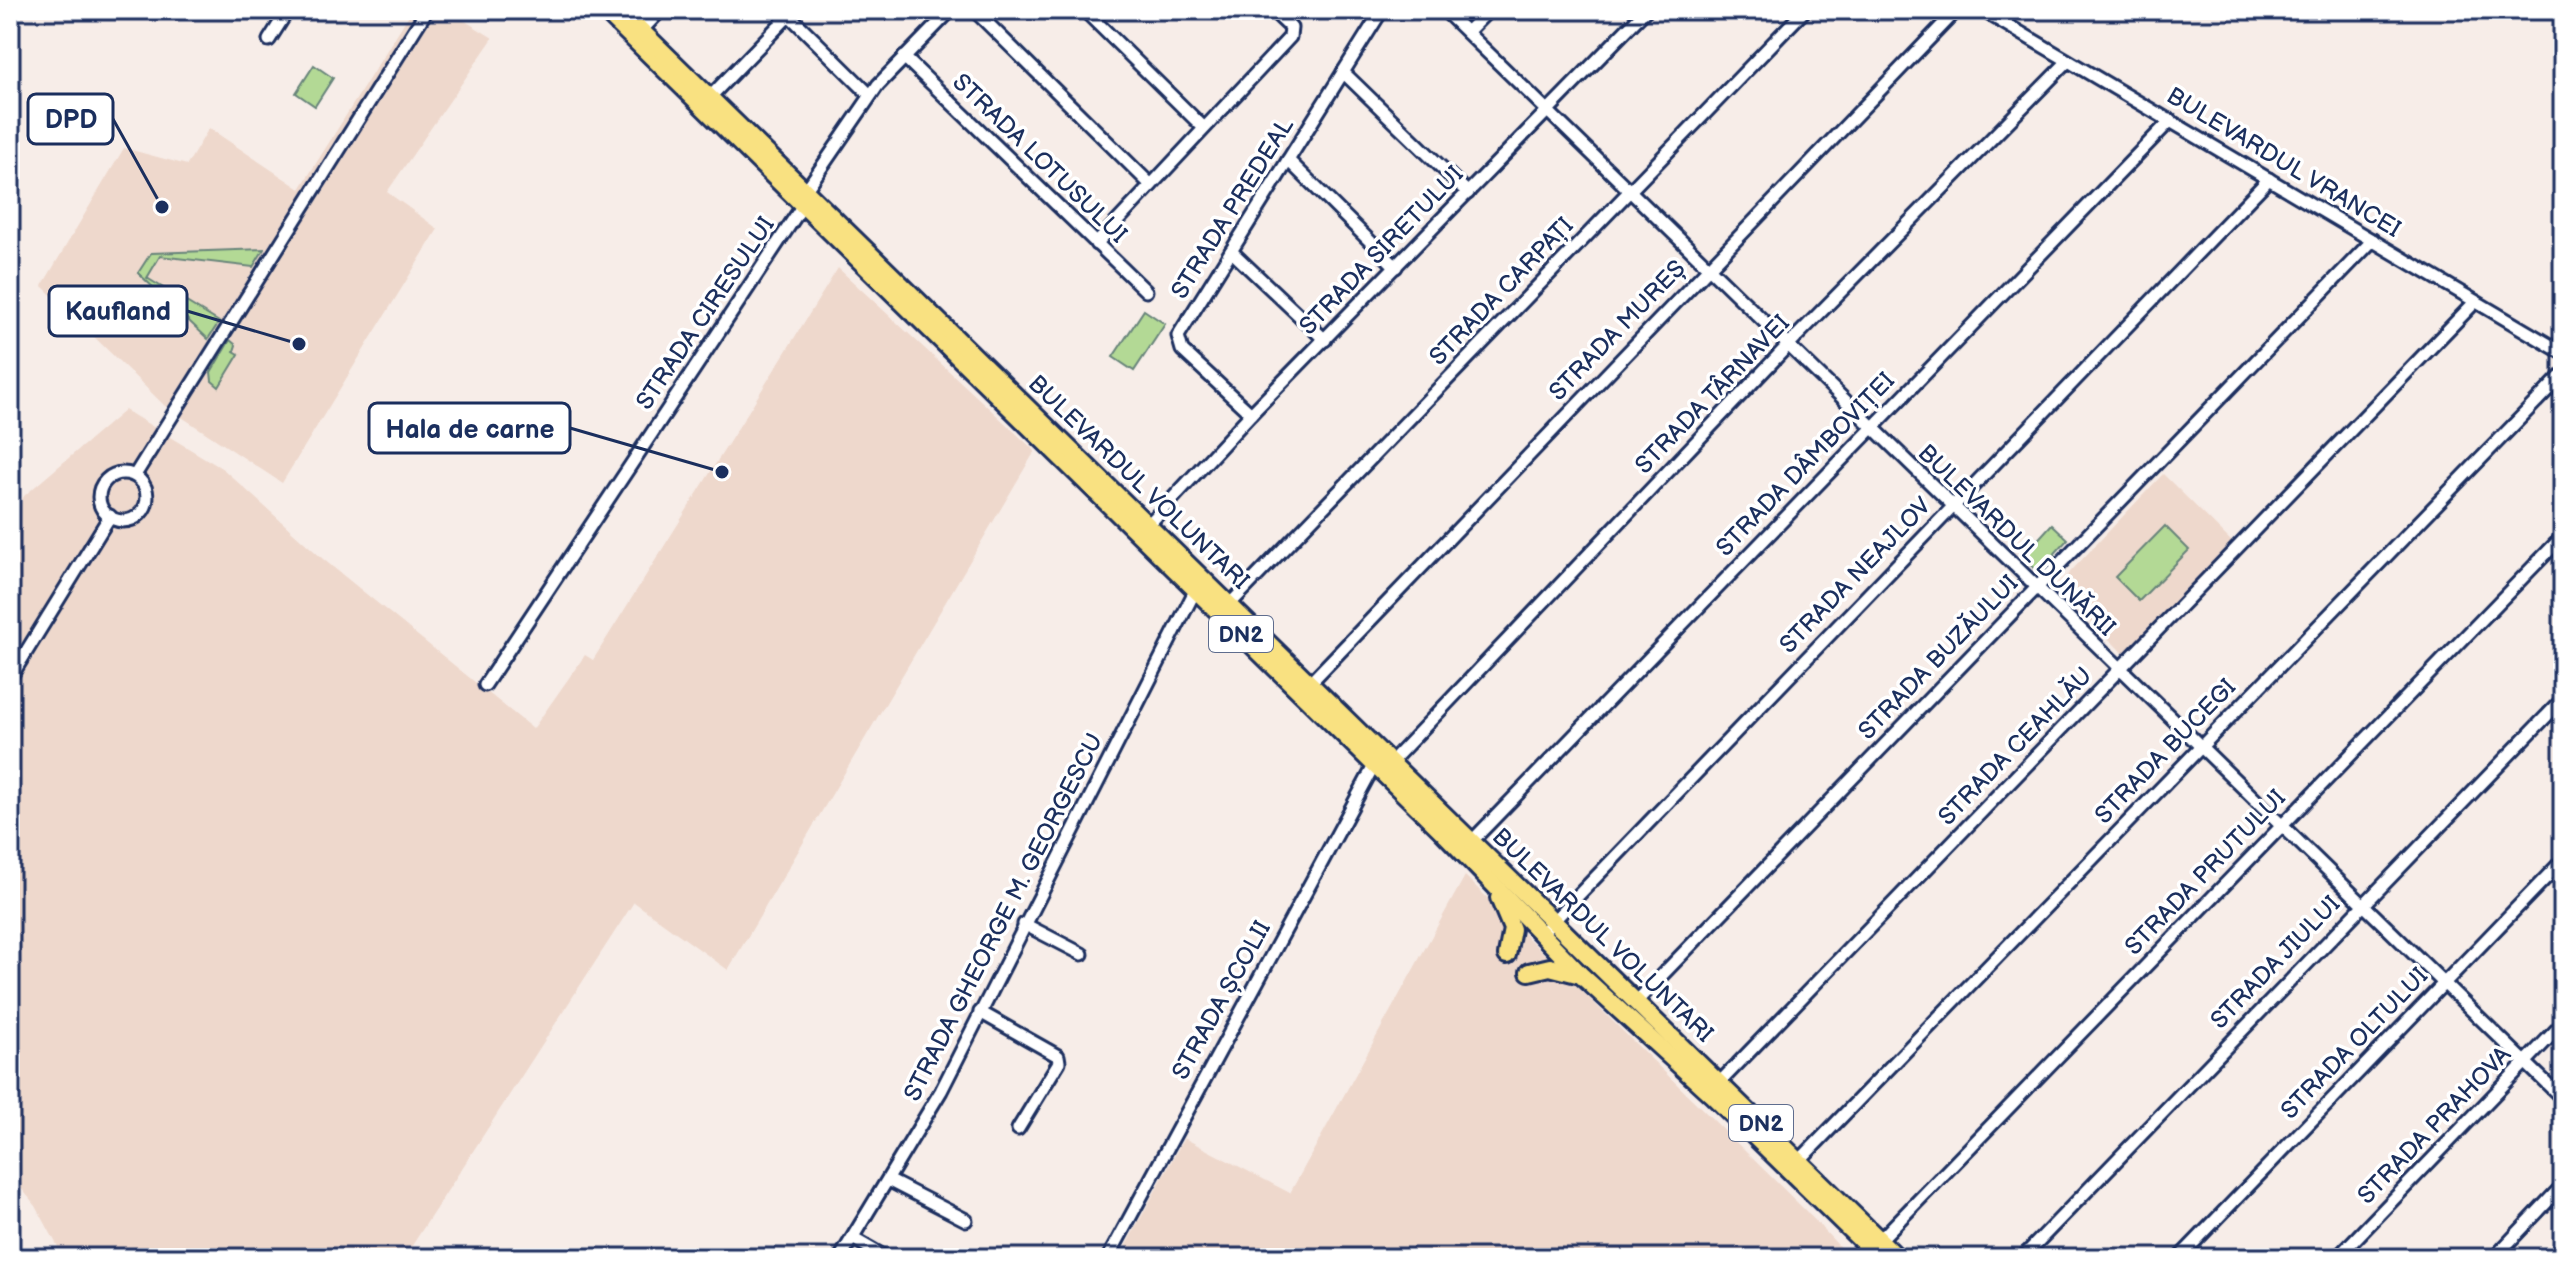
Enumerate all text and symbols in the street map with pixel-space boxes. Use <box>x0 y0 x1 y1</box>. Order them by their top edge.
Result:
street label: STRADA LOTUSULUI <box>946 68 1133 249</box>
street label: BULEVARDUL VRANCEI <box>2162 81 2406 244</box>
callout: DPD <box>28 94 113 144</box>
text: DPD <box>45 105 97 136</box>
street label: STRADA PREDEAL <box>1165 112 1300 304</box>
street label: STRADA SIRETULUI <box>1293 160 1469 341</box>
street label: STRADA CIRESULUI <box>630 211 781 415</box>
street label: STRADA CARPAȚI <box>1423 211 1579 371</box>
street label: STRADA MUREȘ <box>1543 254 1692 407</box>
callout: Kaufland <box>49 286 187 336</box>
text: Kaufland <box>65 297 171 328</box>
street label: STRADA TÂRNAVEI <box>1628 308 1796 480</box>
street label: STRADA DÂMBOVIȚEI <box>1709 366 1901 562</box>
street label: BULEVARDUL VOLUNTARI <box>1022 369 1255 596</box>
callout: Hala de carne <box>369 403 570 453</box>
text: Hala de carne <box>386 415 554 446</box>
street label: BULEVARDUL DUNĂRII <box>1912 438 2122 642</box>
street label: STRADA NEAJLOV <box>1774 491 1937 659</box>
street label: STRADA BUZĂULUI <box>1852 568 2024 746</box>
road number: DN2 <box>1209 616 1273 652</box>
street label: STRADA CEAHLĂU <box>1932 661 2098 831</box>
street label: STRADA BUCEGI <box>2089 673 2242 830</box>
street label: STRADA GHEORGE M. GEORGESCU <box>898 729 1109 1106</box>
street label: STRADA PRUTULUI <box>2119 784 2292 961</box>
street label: BULEVARDUL VOLUNTARI <box>1486 822 1719 1049</box>
street label: STRADA JIULUI <box>2205 890 2346 1035</box>
street label: STRADA ȘCOLII <box>1166 916 1277 1085</box>
street label: STRADA OLTULUI <box>2275 962 2434 1125</box>
street label: STRADA PRAHOVA <box>2352 1040 2517 1210</box>
road number: DN2 <box>1729 1105 1793 1141</box>

